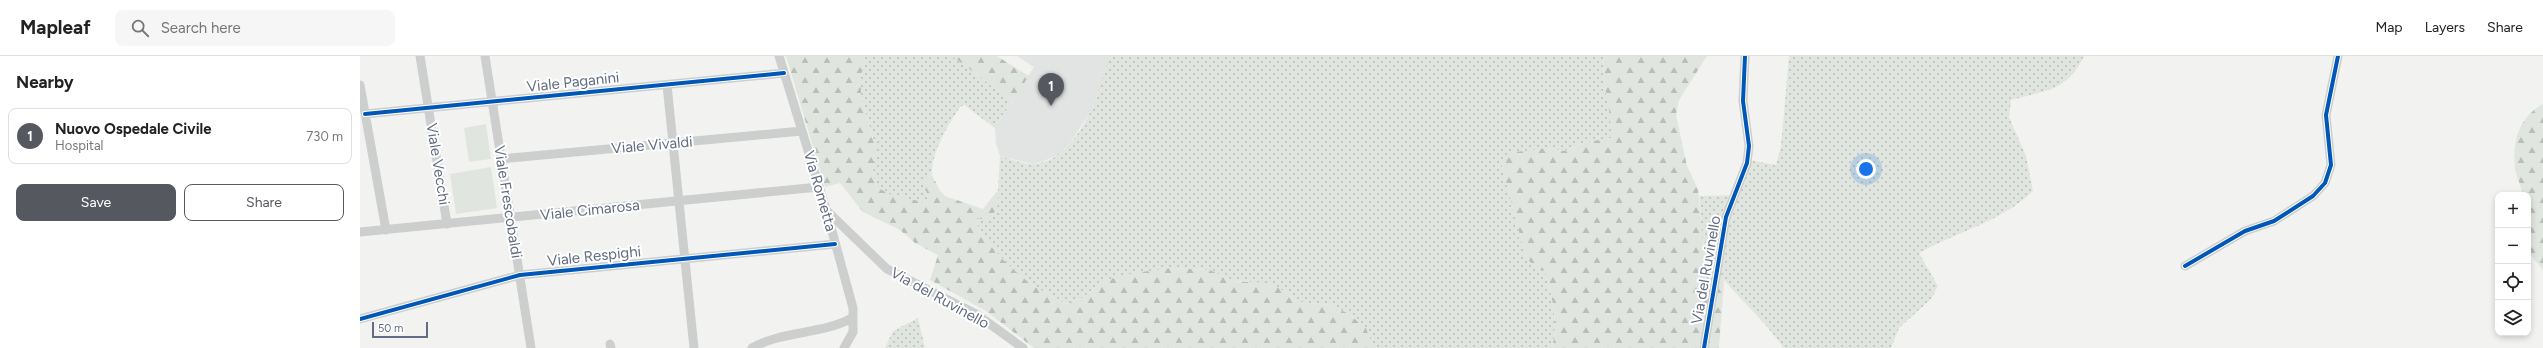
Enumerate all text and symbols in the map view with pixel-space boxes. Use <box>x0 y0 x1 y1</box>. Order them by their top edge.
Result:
search box <box>115 10 395 46</box>
text: Mapleaf <box>20 16 91 39</box>
icon: search <box>129 17 151 39</box>
text: Search here <box>161 19 241 37</box>
text: Map <box>2375 19 2403 36</box>
text: Layers <box>2425 19 2465 36</box>
text: Share <box>2487 19 2523 36</box>
street label: Viale Paganini <box>526 68 620 96</box>
text: Nearby <box>16 72 74 92</box>
pin: 1 <box>1038 73 1064 106</box>
text: Nuovo Ospedale Civile <box>55 120 212 138</box>
street label: Viale Vecchi <box>423 122 453 206</box>
text: 1 <box>27 129 33 144</box>
text: 730 m <box>306 129 343 144</box>
street label: Viale Vivaldi <box>611 132 693 158</box>
text: Hospital <box>55 138 103 153</box>
street label: Viale Frescobaldi <box>490 144 526 260</box>
street label: Via Rometta <box>800 149 840 233</box>
your location <box>1856 159 1876 179</box>
button: Save <box>16 184 176 221</box>
button: Share <box>184 184 344 221</box>
map controls <box>2495 192 2531 336</box>
button: + <box>2495 192 2531 228</box>
street label: Viale Cimarosa <box>539 196 641 224</box>
street label: Via del Ruvinello <box>1688 214 1724 326</box>
button: − <box>2495 228 2531 264</box>
street label: Viale Respighi <box>546 242 642 270</box>
street label: Via del Ruvinello <box>887 263 993 333</box>
button: locate <box>2495 264 2531 300</box>
button: layers <box>2495 300 2531 336</box>
scale bar <box>372 320 428 339</box>
text: 50 m <box>378 322 403 335</box>

